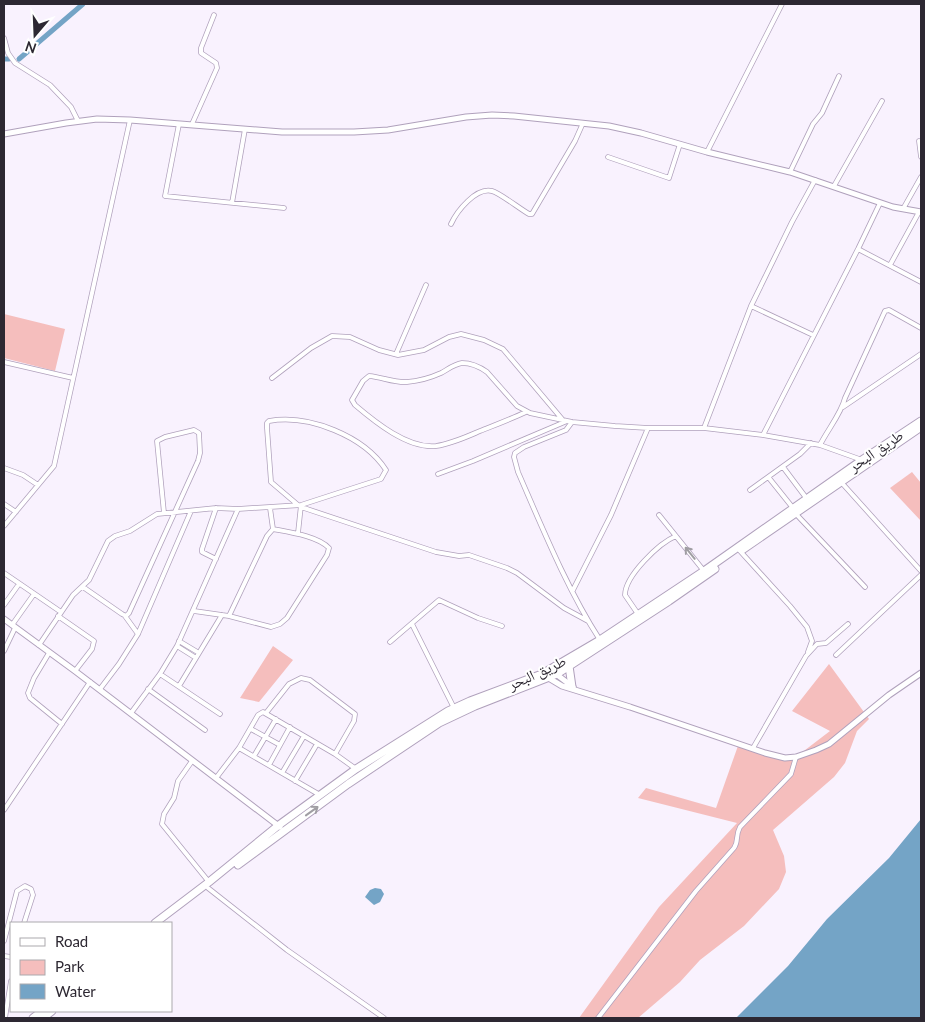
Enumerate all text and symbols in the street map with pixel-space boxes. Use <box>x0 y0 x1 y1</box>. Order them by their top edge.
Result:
north arrow <box>10 10 60 60</box>
text: N <box>23 38 38 58</box>
street label: طريق البحر <box>844 425 907 477</box>
one-way arrow <box>685 547 696 560</box>
street label: طريق البحر <box>504 651 569 696</box>
one-way arrow <box>305 806 319 816</box>
legend <box>10 922 172 1012</box>
text: Road <box>55 932 88 950</box>
text: Park <box>55 957 85 975</box>
text: Water <box>55 982 96 1000</box>

